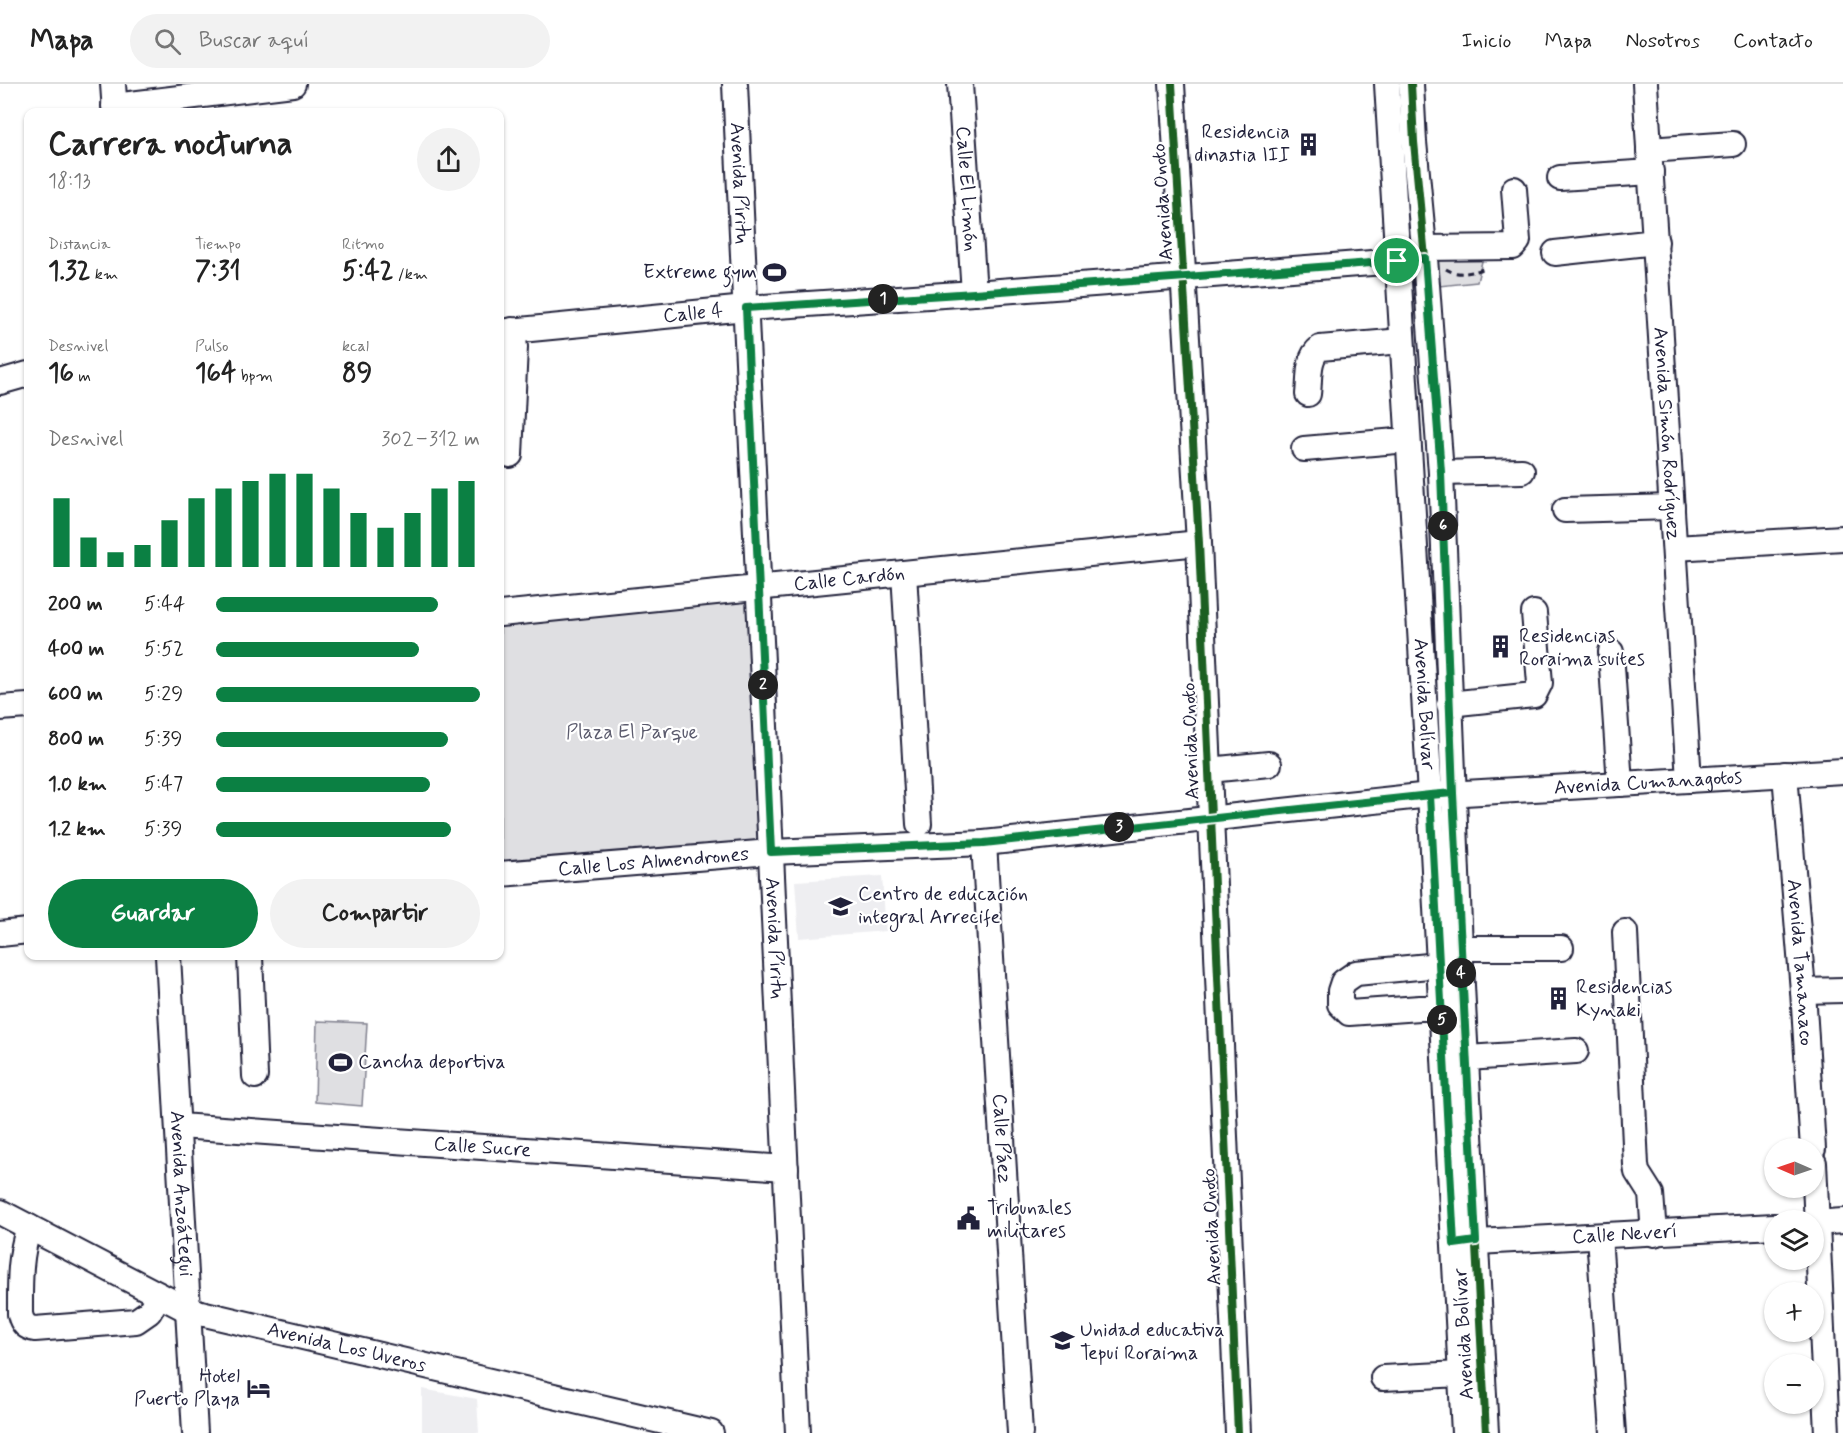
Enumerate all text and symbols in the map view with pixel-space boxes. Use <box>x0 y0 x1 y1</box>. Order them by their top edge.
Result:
search box <box>130 14 550 68</box>
text: Mapa <box>30 23 94 60</box>
icon: search <box>151 25 184 58</box>
text: Buscar aquí <box>199 27 309 55</box>
text: Inicio <box>1462 27 1512 55</box>
text: Mapa <box>1545 27 1592 55</box>
text: Nosotros <box>1625 27 1700 55</box>
text: Contacto <box>1733 27 1813 55</box>
place label: Residencia dinastia III <box>1194 119 1290 169</box>
street label: Avenida Píritu <box>723 121 756 244</box>
text: Carrera nocturna <box>48 123 293 167</box>
street label: Calle El Limón <box>949 125 985 252</box>
button: share <box>417 128 480 191</box>
building icon: Residencia dinastia III <box>1295 131 1321 157</box>
street label: Avenida Onoto <box>1145 142 1181 262</box>
text: 18:13 <box>48 168 91 195</box>
text: Distancia <box>48 234 110 255</box>
text: Tiempo <box>195 234 241 255</box>
text: Ritmo <box>342 234 384 255</box>
pin <box>1371 235 1422 286</box>
icon: arrive <box>1380 244 1413 277</box>
text: 1.32 <box>48 255 91 289</box>
text: 7:31 <box>195 255 241 289</box>
text: 5:42 <box>342 255 393 289</box>
place label: Extreme gym <box>643 259 757 288</box>
sports icon: Extreme gym <box>762 259 788 285</box>
text: km <box>91 264 118 285</box>
text: /km <box>393 264 428 285</box>
pin: 1 <box>868 284 898 314</box>
text: 1 <box>879 288 887 309</box>
street label: Calle 4 <box>662 297 725 330</box>
street label: Avenida Simón Rodríguez <box>1647 326 1687 541</box>
text: Desnivel <box>48 336 108 357</box>
text: Pulso <box>195 336 229 357</box>
text: kcal <box>342 336 369 357</box>
text: 16 <box>48 357 74 391</box>
text: 164 <box>195 357 236 391</box>
text: 89 <box>342 357 372 391</box>
text: m <box>74 366 91 387</box>
text: bpm <box>236 366 273 387</box>
text: Desnivel <box>48 426 123 453</box>
text: 302–312 m <box>381 426 480 453</box>
pin: 6 <box>1428 511 1458 541</box>
text: 6 <box>1439 515 1447 536</box>
street label: Calle Cardón <box>792 559 906 598</box>
text: 200 m <box>48 591 103 618</box>
text: 5:44 <box>144 591 185 618</box>
place label: Residencias Roraima suites <box>1519 623 1645 673</box>
building icon: Residencias Roraima suites <box>1488 634 1514 660</box>
text: 400 m <box>48 636 104 663</box>
text: 5:52 <box>144 636 184 663</box>
street label: Avenida Bolívar <box>1407 637 1442 771</box>
pin: 2 <box>748 670 778 700</box>
text: 2 <box>759 674 767 695</box>
text: 600 m <box>48 681 103 708</box>
text: 5:29 <box>144 681 183 708</box>
street label: Avenida Onoto <box>1175 682 1207 800</box>
park label: Plaza El Parque <box>566 719 698 746</box>
text: 800 m <box>48 726 104 753</box>
text: 5:39 <box>144 726 182 753</box>
street label: Avenida Cumanagotos <box>1553 763 1743 801</box>
text: 1.0 km <box>48 771 107 798</box>
text: 5:47 <box>144 771 183 798</box>
pin: 3 <box>1104 812 1134 842</box>
text: 1.2 km <box>48 816 105 843</box>
text: 5:39 <box>144 816 182 843</box>
text: 3 <box>1115 816 1123 837</box>
street label: Calle Los Almendrones <box>557 840 750 883</box>
street label: Avenida Píritu <box>759 877 791 999</box>
street label: Avenida Tamanaco <box>1780 878 1820 1047</box>
button: Guardar <box>48 879 258 948</box>
button: Compartir <box>270 879 480 948</box>
place label: Centro de educación integral Arrecife <box>858 881 1028 932</box>
school or university icon: Centro de educación integral Arrecife <box>827 893 853 919</box>
pin: 4 <box>1446 958 1476 988</box>
text: 4 <box>1456 962 1466 983</box>
place label: Residencias Kynaki <box>1576 974 1673 1024</box>
building icon: Residencias Kynaki <box>1545 985 1571 1011</box>
pin: 5 <box>1427 1005 1457 1035</box>
text: 5 <box>1437 1009 1447 1030</box>
sports icon: Cancha deportiva <box>327 1049 353 1075</box>
place label: Cancha deportiva <box>358 1049 506 1076</box>
street label: Calle Páez <box>986 1093 1018 1184</box>
street label: Avenida Anzoátegui <box>163 1110 200 1277</box>
street label: Calle Sucre <box>433 1130 532 1164</box>
north arrow <box>1764 1138 1824 1198</box>
map controls <box>1764 1138 1824 1414</box>
street label: Avenida Onoto <box>1195 1168 1229 1286</box>
place label: Tribunales militares <box>987 1195 1072 1245</box>
public building icon: Tribunales militares <box>956 1206 982 1232</box>
button: layers <box>1764 1210 1824 1270</box>
street label: Calle Neverí <box>1572 1218 1678 1250</box>
street label: Avenida Bolívar <box>1447 1267 1481 1400</box>
button: + <box>1764 1282 1824 1342</box>
street label: Avenida Los Uveros <box>264 1316 429 1379</box>
place label: Unidad educativa Tepui Roraima <box>1080 1317 1224 1367</box>
school or university icon: Unidad educativa Tepui Roraima <box>1049 1328 1075 1354</box>
button: − <box>1764 1354 1824 1414</box>
place label: Hotel Puerto Playa <box>134 1363 240 1413</box>
hotel icon: Hotel Puerto Playa <box>245 1375 271 1401</box>

